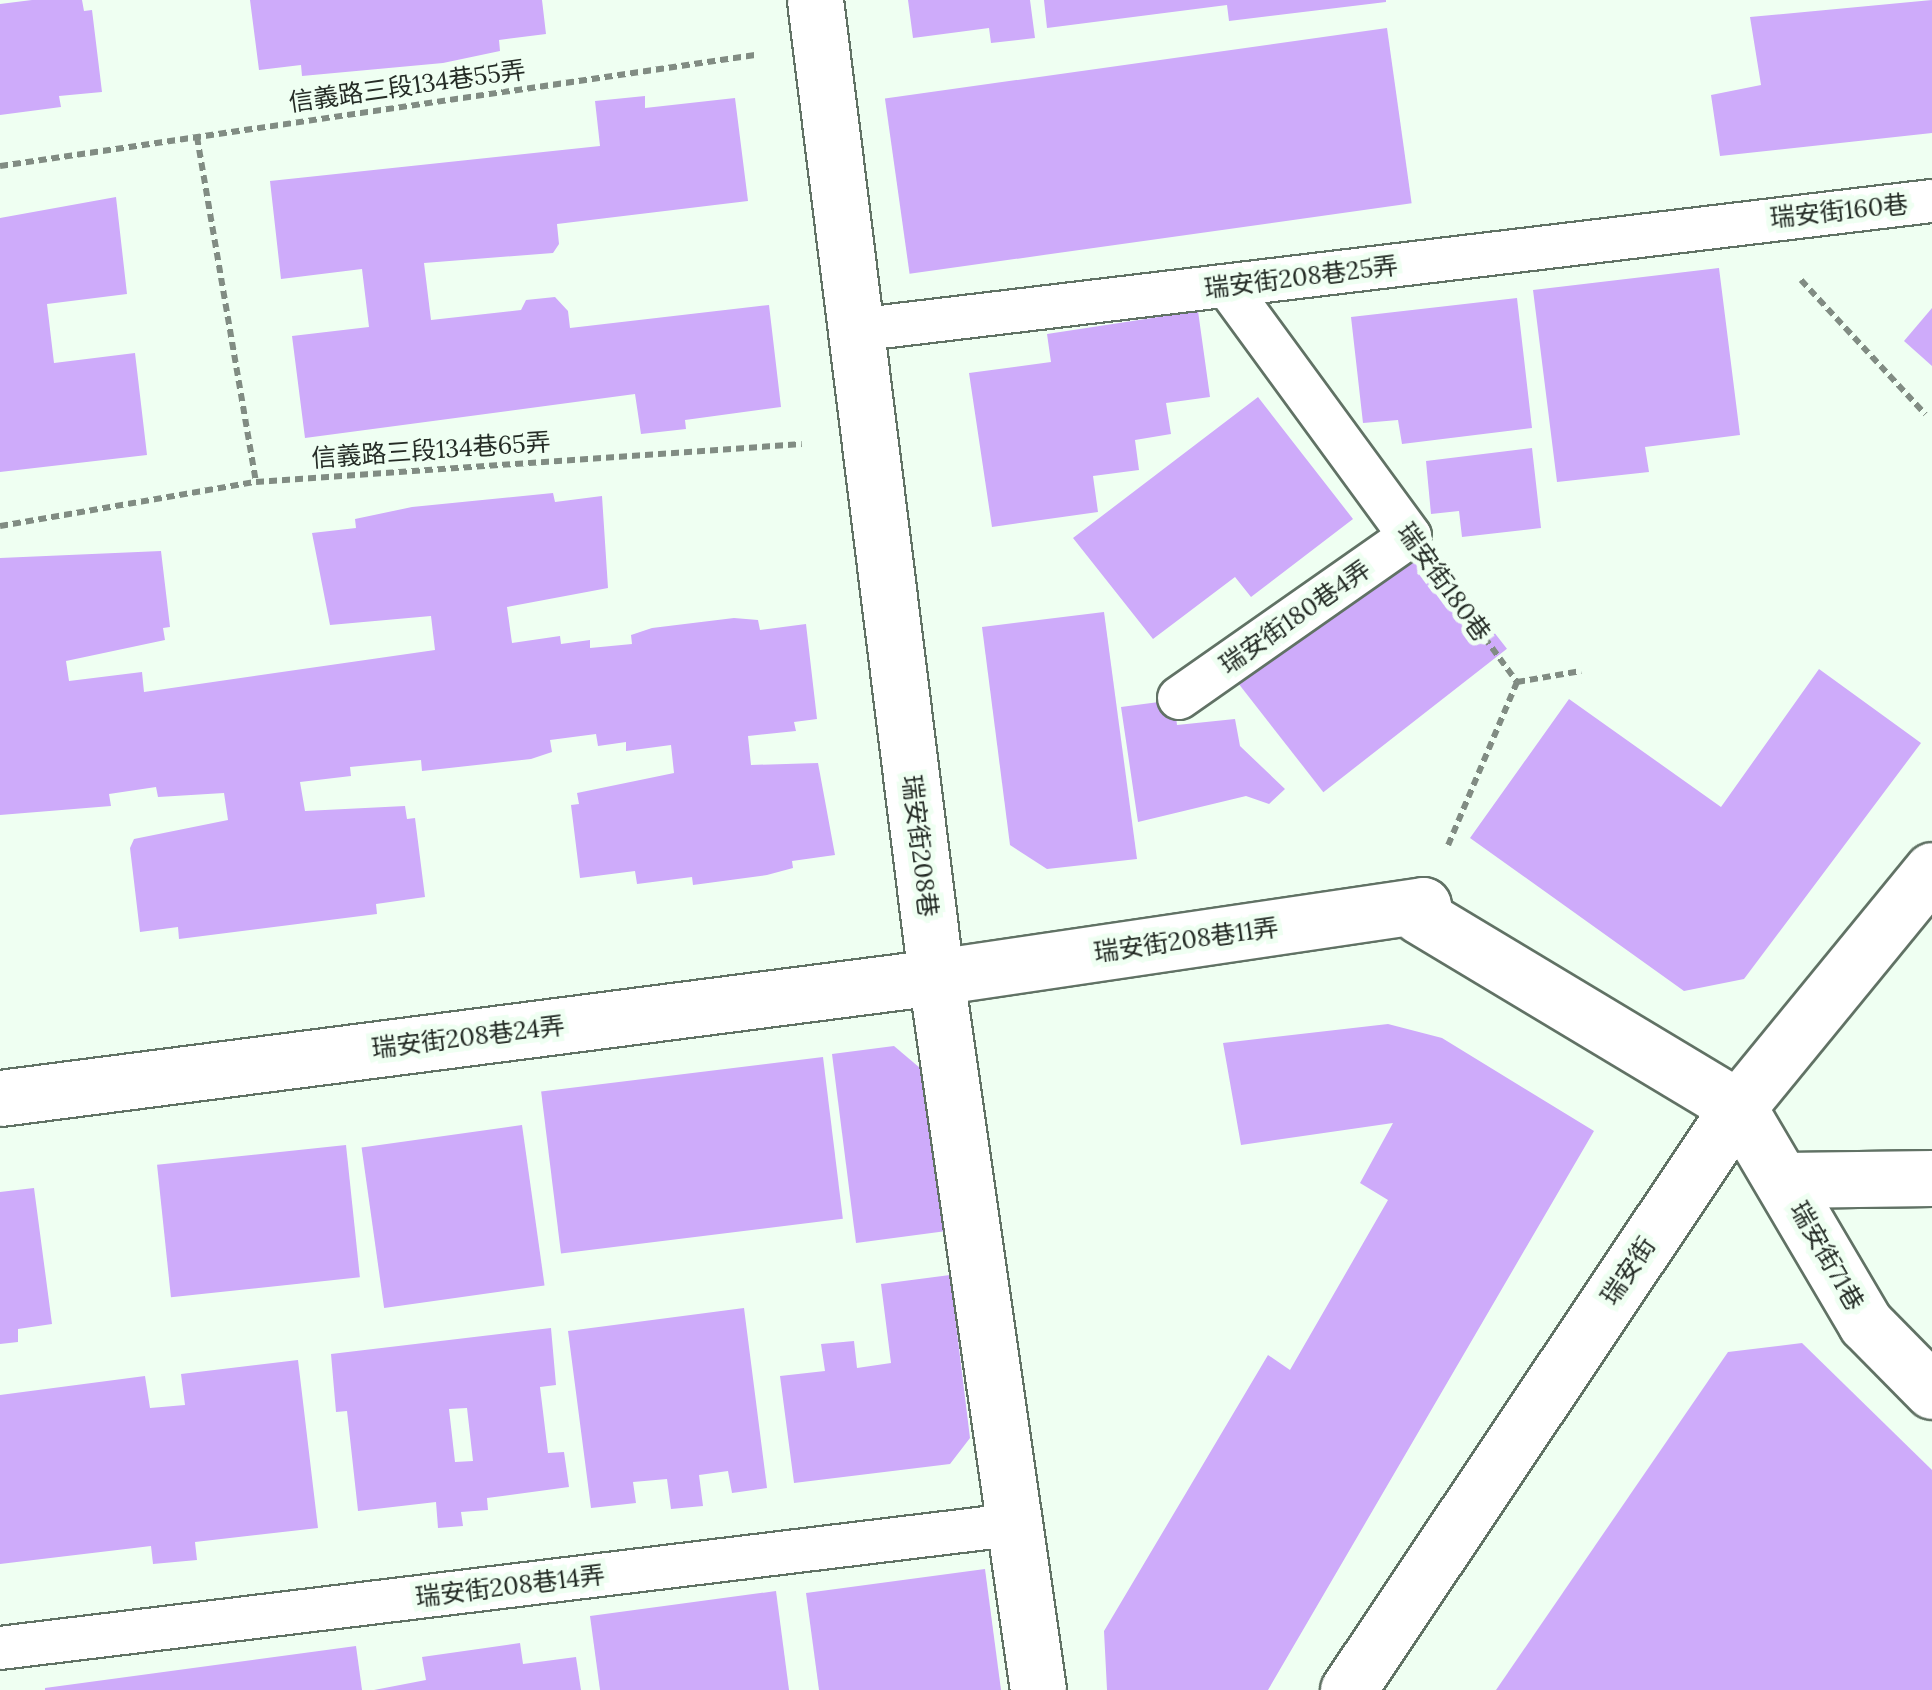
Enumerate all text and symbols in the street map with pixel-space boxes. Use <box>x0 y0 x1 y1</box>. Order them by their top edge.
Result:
street label: 信義路三段134巷55弄 <box>287 55 527 117</box>
street label: 瑞安街160巷 <box>1768 189 1910 233</box>
street label: 瑞安街208巷25弄 <box>1202 250 1400 304</box>
street label: 信義路三段134巷65弄 <box>310 427 552 473</box>
street label: 瑞安街180巷 <box>1391 517 1497 647</box>
street label: 瑞安街180巷4弄 <box>1214 554 1376 680</box>
street label: 瑞安街208巷 <box>896 773 944 919</box>
street label: 瑞安街208巷11弄 <box>1092 912 1280 968</box>
street label: 瑞安街208巷24弄 <box>370 1010 566 1064</box>
street label: 瑞安街71巷 <box>1784 1196 1870 1316</box>
street label: 瑞安街 <box>1595 1232 1661 1310</box>
street label: 瑞安街208巷14弄 <box>414 1559 606 1613</box>

